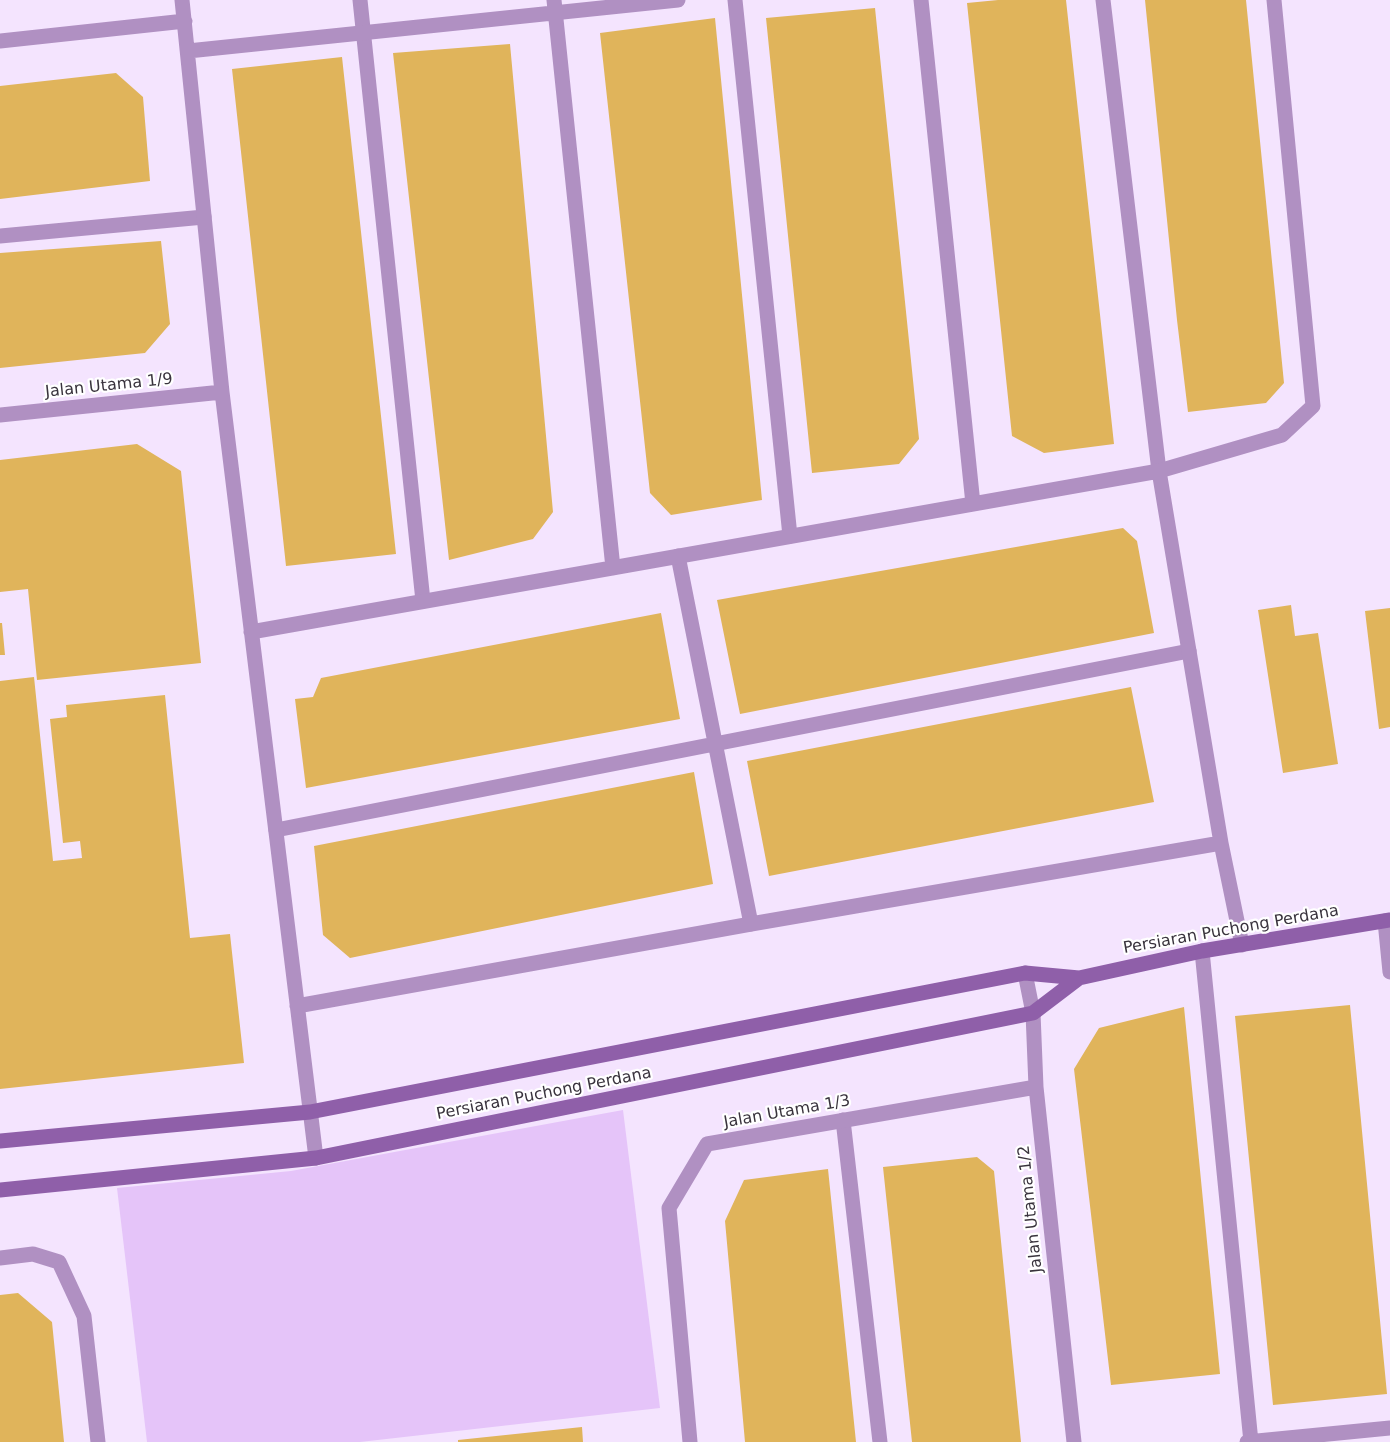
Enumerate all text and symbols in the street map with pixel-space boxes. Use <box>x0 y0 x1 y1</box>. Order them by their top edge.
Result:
street label: Jalan Utama 1/9 <box>44 370 174 402</box>
street label: Persiaran Puchong Perdana <box>1122 902 1340 958</box>
street label: Persiaran Puchong Perdana <box>435 1064 653 1124</box>
street label: Jalan Utama 1/3 <box>722 1091 852 1133</box>
street label: Jalan Utama 1/2 <box>1015 1144 1047 1274</box>

